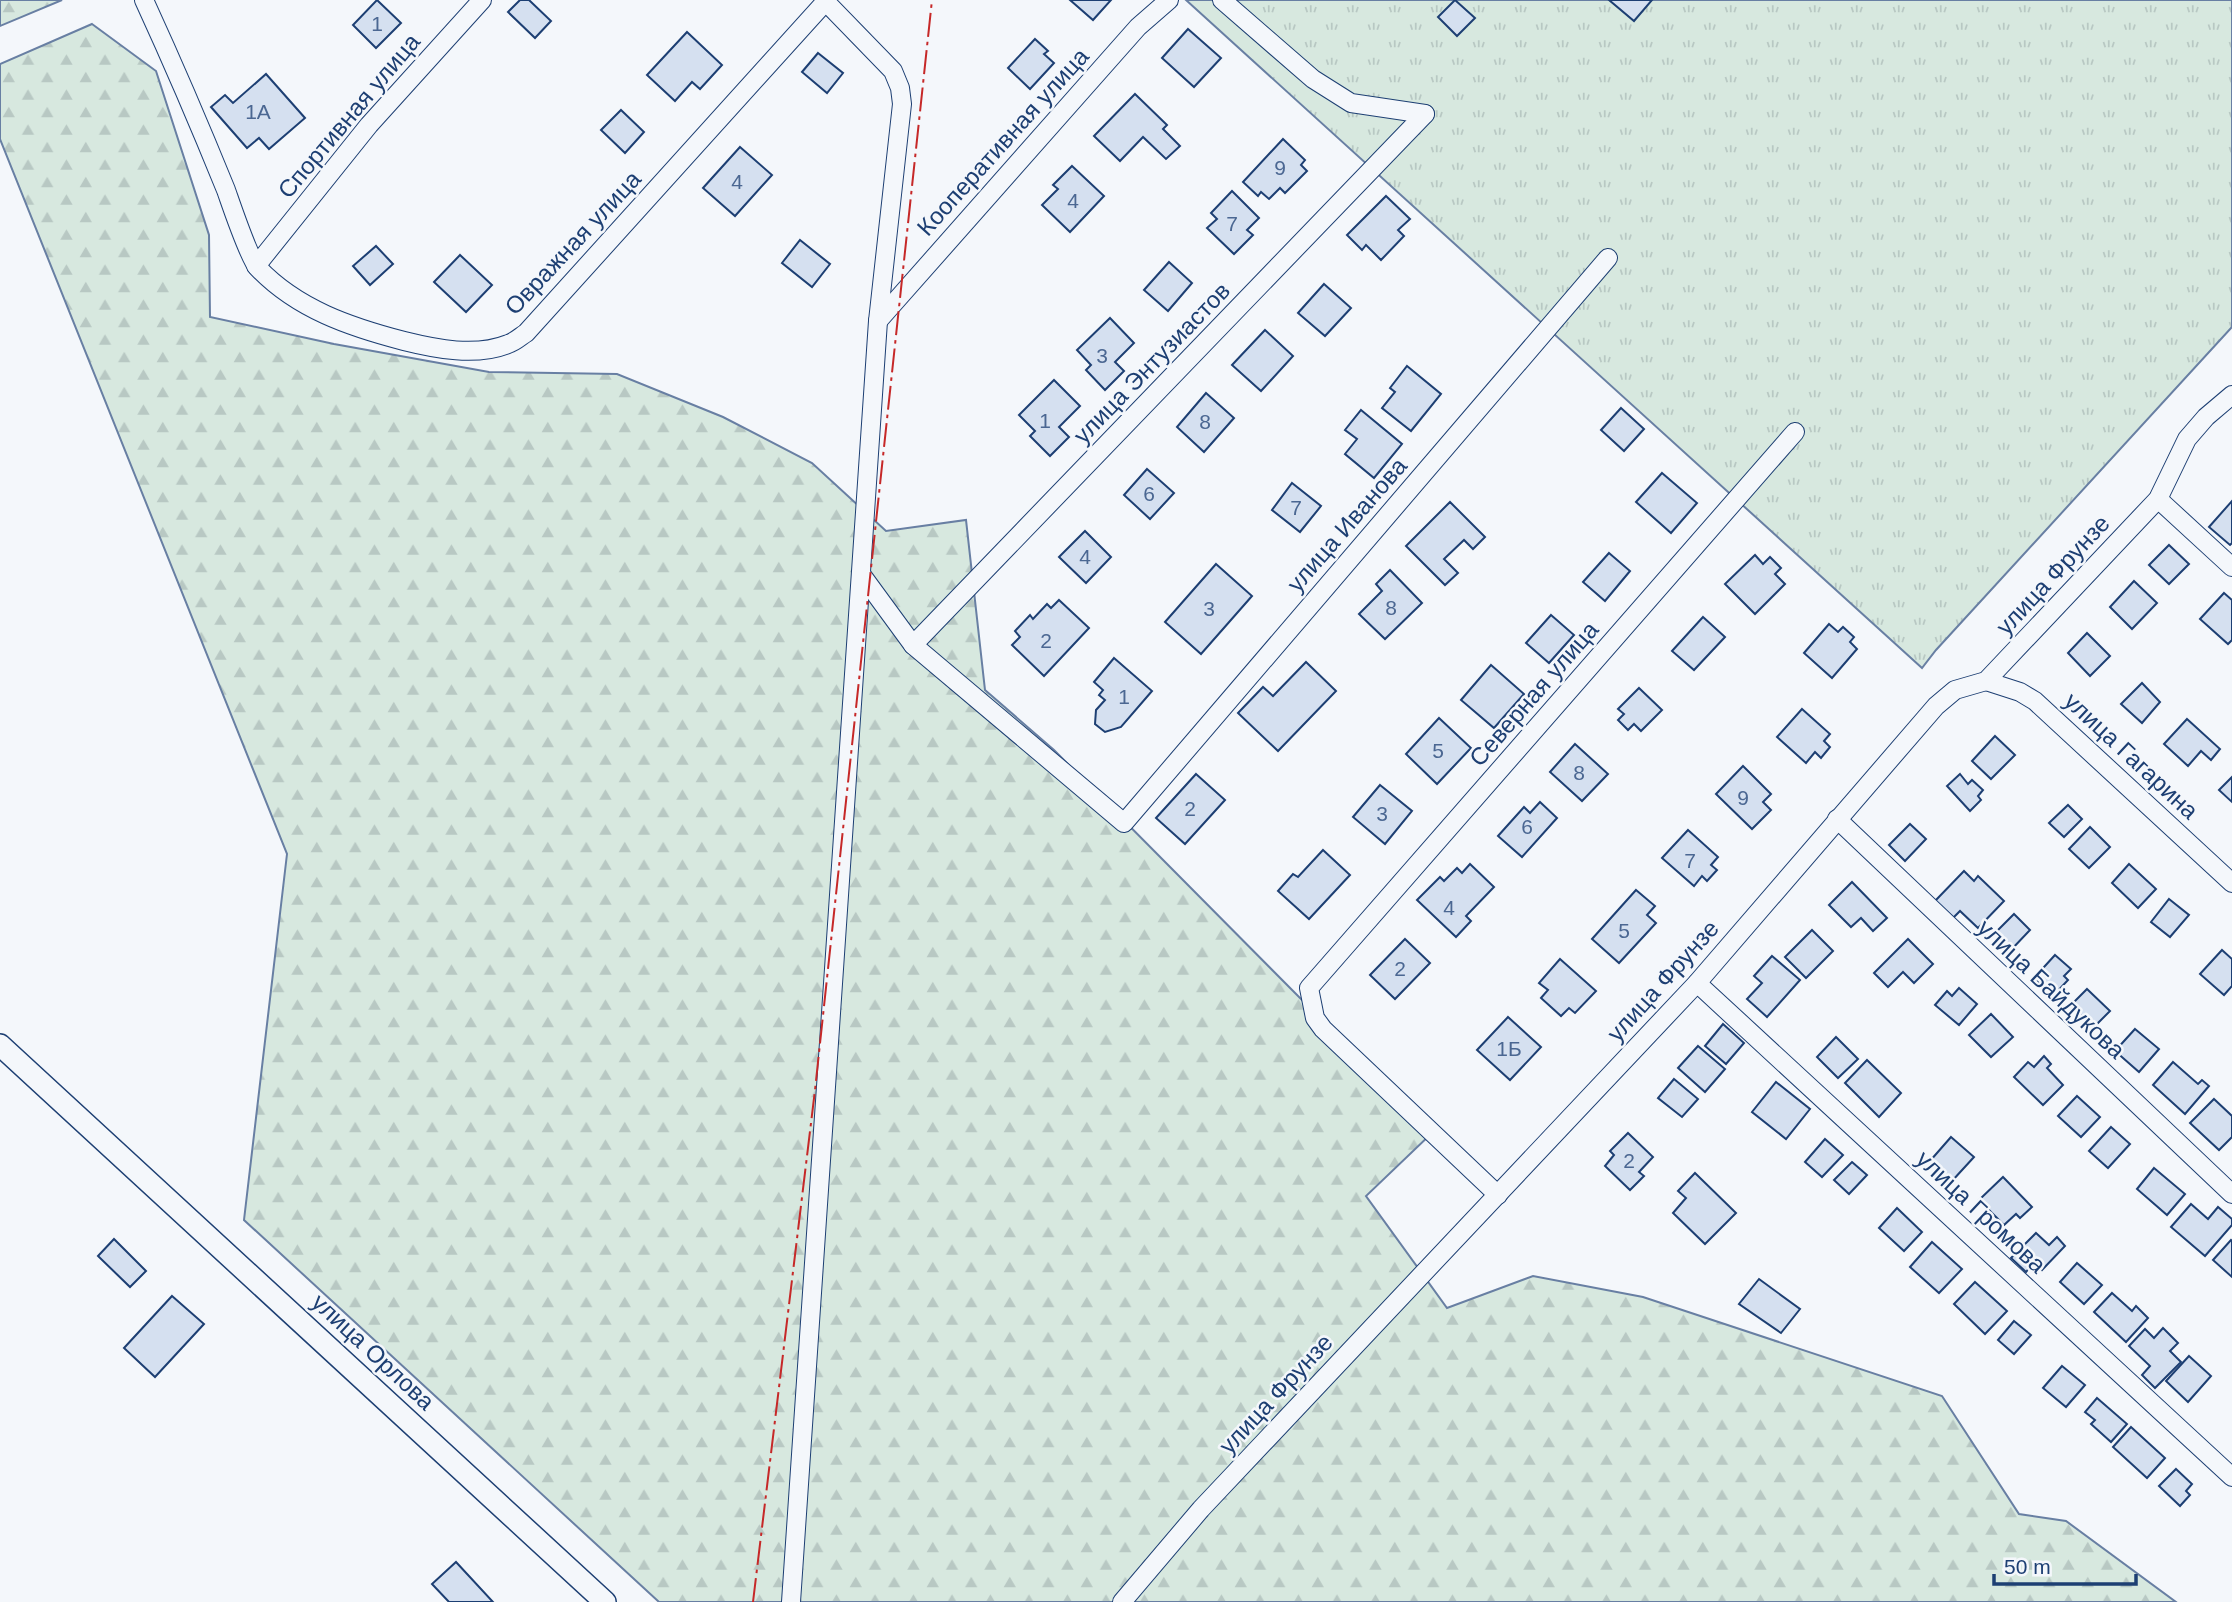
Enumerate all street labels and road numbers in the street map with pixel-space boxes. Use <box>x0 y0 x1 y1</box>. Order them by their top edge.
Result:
street label: Спортивная улица <box>272 28 426 203</box>
street label: Кооперативная улица <box>911 42 1094 241</box>
street label: Овражная улица <box>499 165 647 320</box>
street label: улица Энтузиастов <box>1068 277 1235 449</box>
street label: улица Иванова <box>1281 452 1412 597</box>
street label: улица Фрунзе <box>1990 509 2115 640</box>
street label: Северная улица <box>1464 616 1604 771</box>
street label: улица Гагарина <box>2059 687 2204 825</box>
street label: улица Байдукова <box>1972 914 2131 1064</box>
street label: улица Фрунзе <box>1601 915 1724 1047</box>
street label: улица Громова <box>1911 1145 2052 1279</box>
street label: улица Орлова <box>307 1288 441 1416</box>
street label: улица Фрунзе <box>1213 1328 1338 1459</box>

